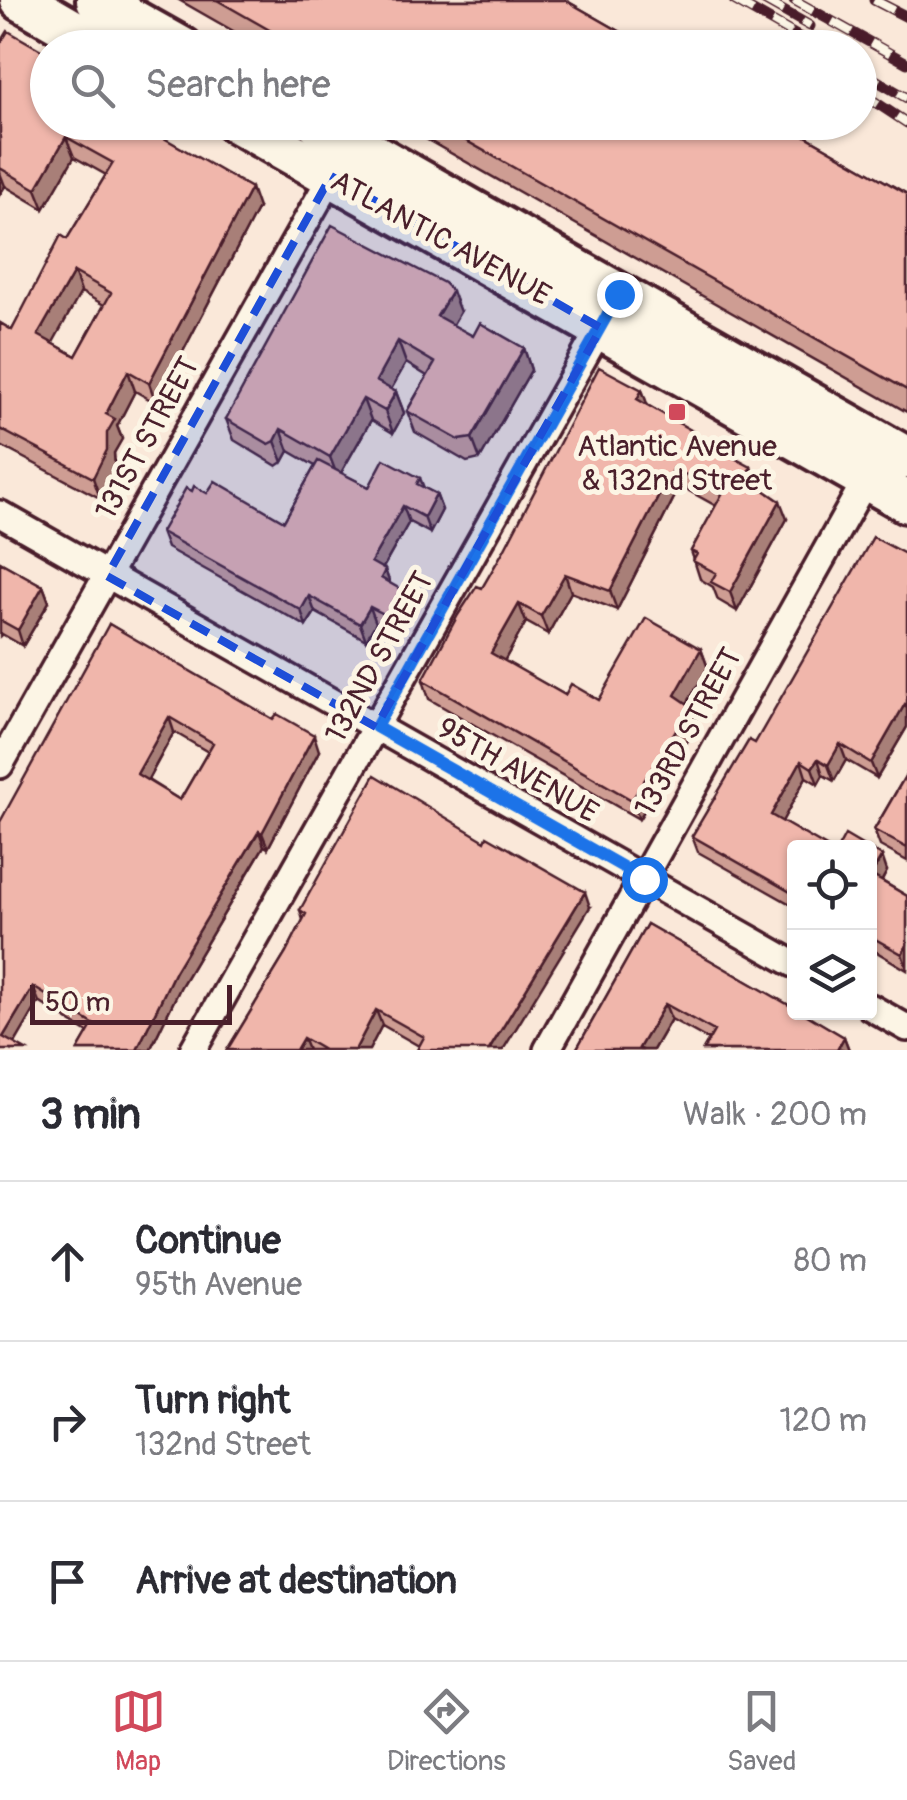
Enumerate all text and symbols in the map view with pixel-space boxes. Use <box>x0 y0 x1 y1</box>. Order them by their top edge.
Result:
search box <box>30 30 877 140</box>
icon: search <box>65 58 120 113</box>
text: Search here <box>145 61 331 109</box>
street label: ATLANTIC AVENUE <box>324 163 557 314</box>
route end <box>597 272 643 318</box>
street label: 131ST STREET <box>88 350 207 526</box>
marker: Atlantic Avenue & 132nd Street <box>666 401 688 423</box>
place label: Atlantic Avenue & 132nd Street <box>577 428 777 499</box>
street label: 132ND STREET <box>317 565 442 749</box>
street label: 133RD STREET <box>627 641 750 823</box>
street label: 95TH AVENUE <box>431 710 605 831</box>
map controls <box>787 840 877 1020</box>
button: locate <box>787 840 877 930</box>
route start <box>622 857 668 903</box>
button: layers <box>787 930 877 1020</box>
scale bar <box>30 980 232 1024</box>
text: 50 m <box>45 985 110 1020</box>
text: 3 min <box>40 1089 141 1141</box>
text: Walk · 200 m <box>683 1095 867 1135</box>
text: Continue <box>135 1217 281 1265</box>
icon: ahead <box>40 1234 95 1289</box>
text: 80 m <box>794 1241 867 1281</box>
text: 95th Avenue <box>135 1265 302 1305</box>
text: Turn right <box>135 1377 290 1425</box>
icon: right <box>40 1394 95 1449</box>
text: 120 m <box>779 1401 867 1441</box>
text: 132nd Street <box>135 1425 311 1465</box>
icon: arrive <box>40 1554 95 1609</box>
text: Arrive at destination <box>135 1557 457 1605</box>
tab: Map <box>111 1684 166 1779</box>
tab: Directions <box>387 1684 506 1779</box>
tab: Saved <box>727 1684 796 1779</box>

